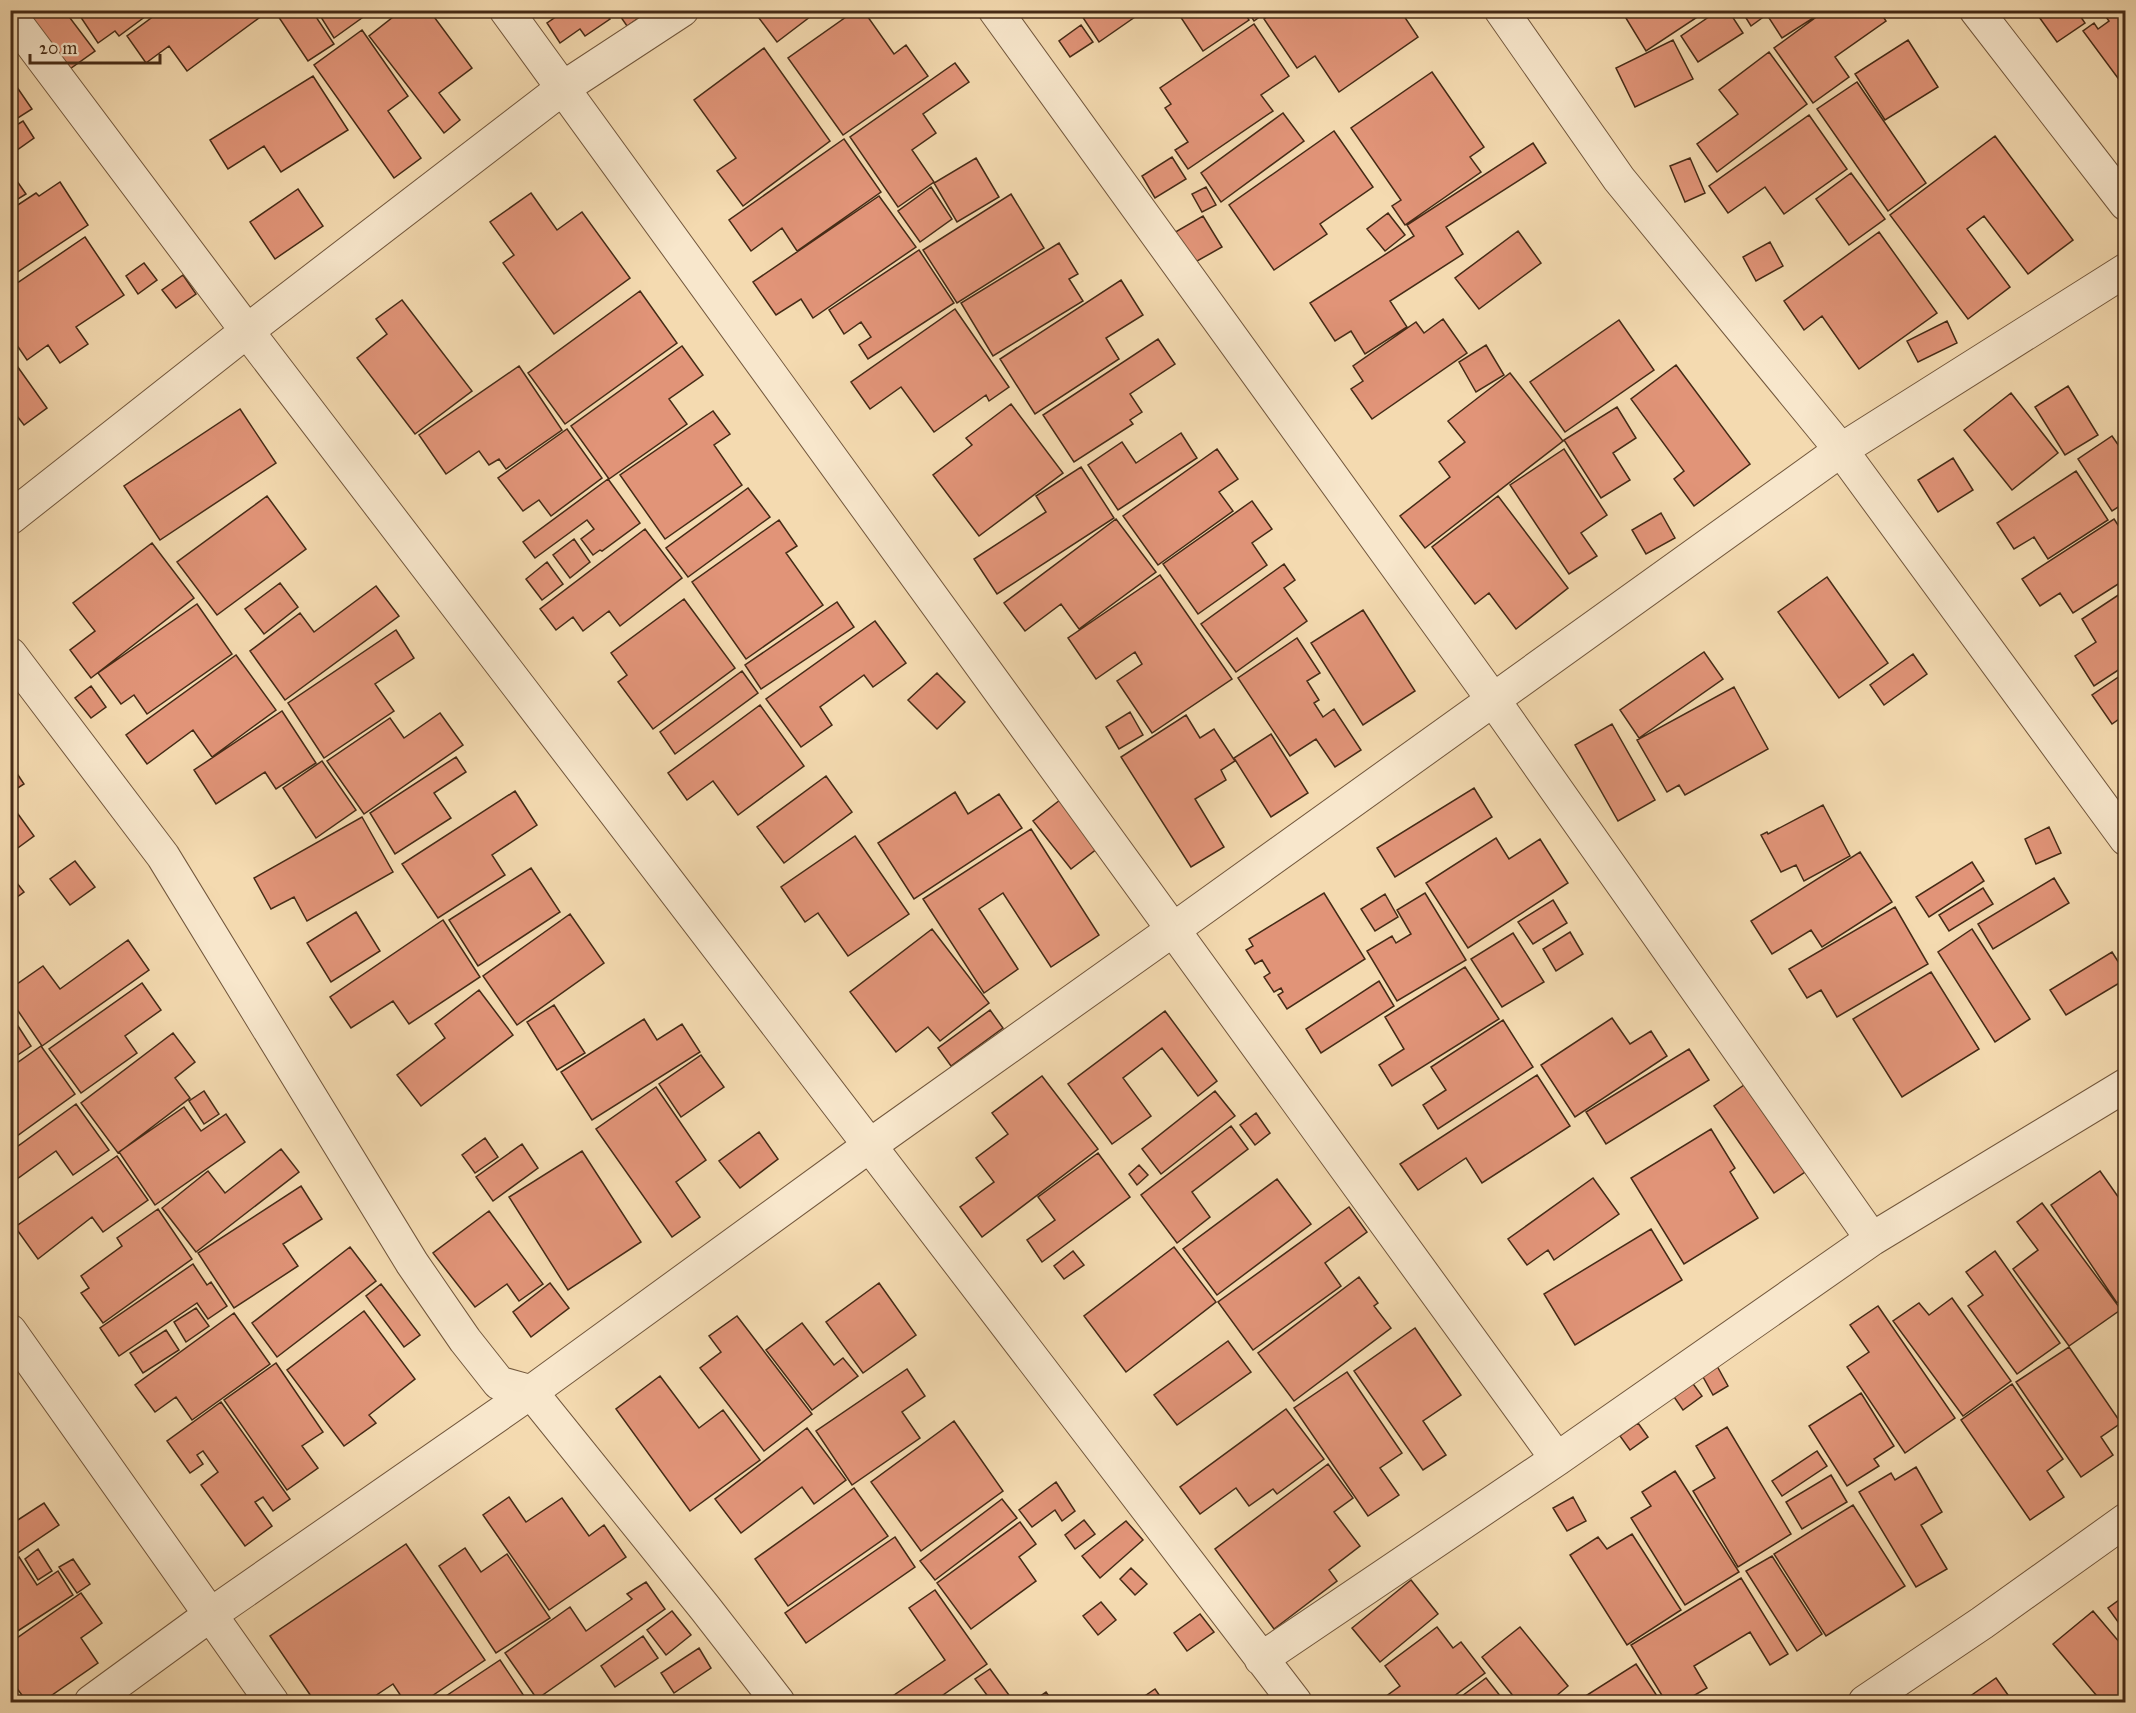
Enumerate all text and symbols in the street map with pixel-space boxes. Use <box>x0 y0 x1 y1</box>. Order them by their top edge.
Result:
scale bar <box>30 27 160 65</box>
text: 20 m <box>39 37 77 59</box>

